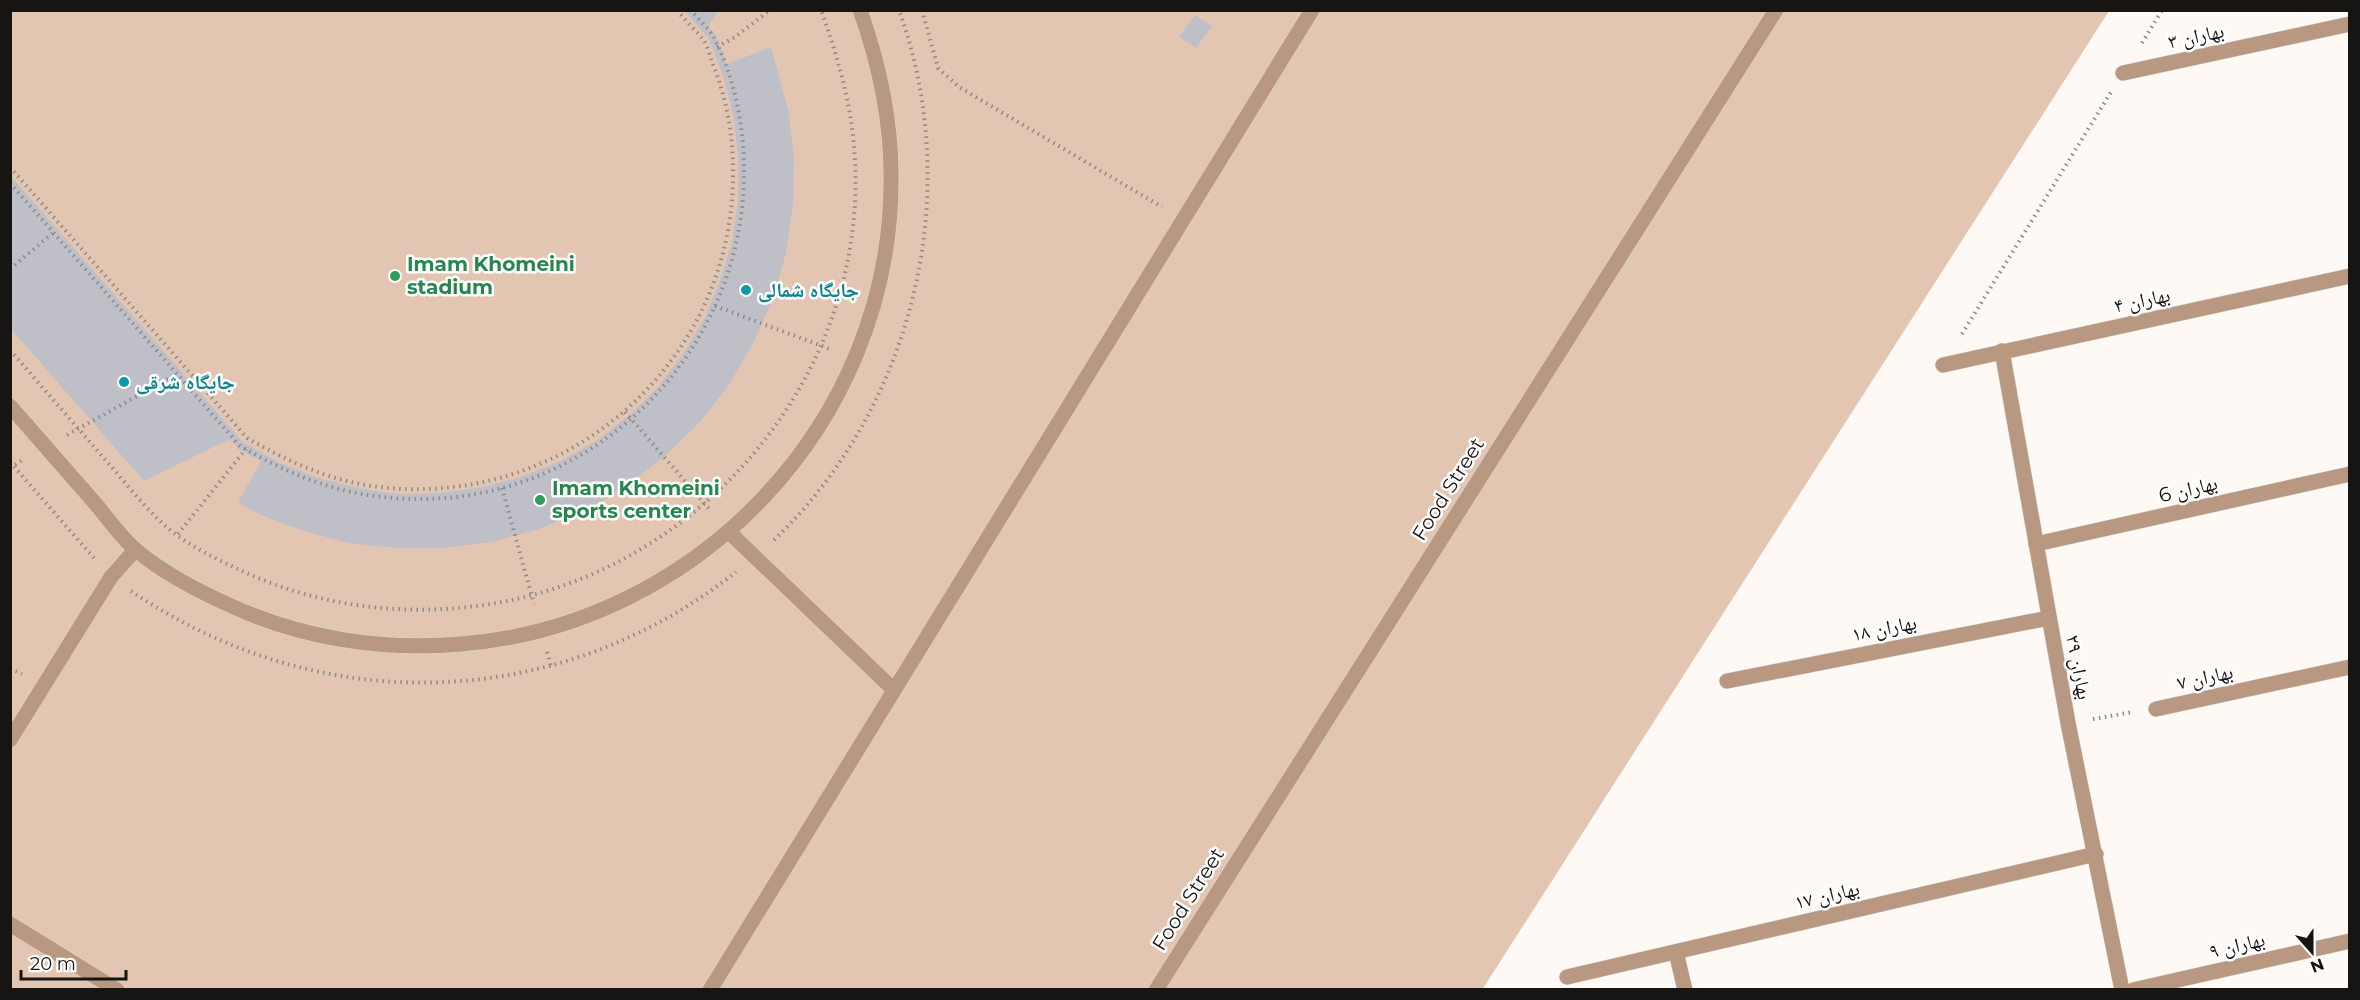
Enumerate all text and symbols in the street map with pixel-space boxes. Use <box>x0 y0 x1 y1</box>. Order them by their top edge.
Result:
street label: بهاران ۳ <box>2166 18 2226 54</box>
place label: Imam Khomeini stadium <box>407 252 575 299</box>
marker: Imam Khomeini stadium <box>388 269 402 283</box>
place label: جایگاه شمالی <box>758 278 859 303</box>
street label: بهاران ۴ <box>2112 282 2172 318</box>
marker: جایگاه شمالی <box>739 283 753 297</box>
place label: جایگاه شرقی <box>136 370 235 395</box>
marker: جایگاه شرقی <box>117 375 131 389</box>
street label: Food Street <box>1407 433 1489 545</box>
street label: بهاران 6 <box>2156 471 2220 507</box>
place label: Imam Khomeini sports center <box>552 476 720 523</box>
marker: Imam Khomeini sports center <box>533 493 547 507</box>
street label: بهاران ۱۸ <box>1850 610 1918 646</box>
street label: بهاران ۲۹ <box>2061 633 2097 701</box>
street label: بهاران ۷ <box>2175 659 2235 695</box>
street label: Food Street <box>1147 843 1229 955</box>
street label: بهاران ۱۷ <box>1792 876 1862 914</box>
north arrow <box>2282 922 2342 982</box>
street label: بهاران ۹ <box>2207 927 2267 963</box>
scale bar <box>21 943 126 981</box>
text: 20 m <box>30 953 76 975</box>
text: N <box>2308 954 2327 977</box>

